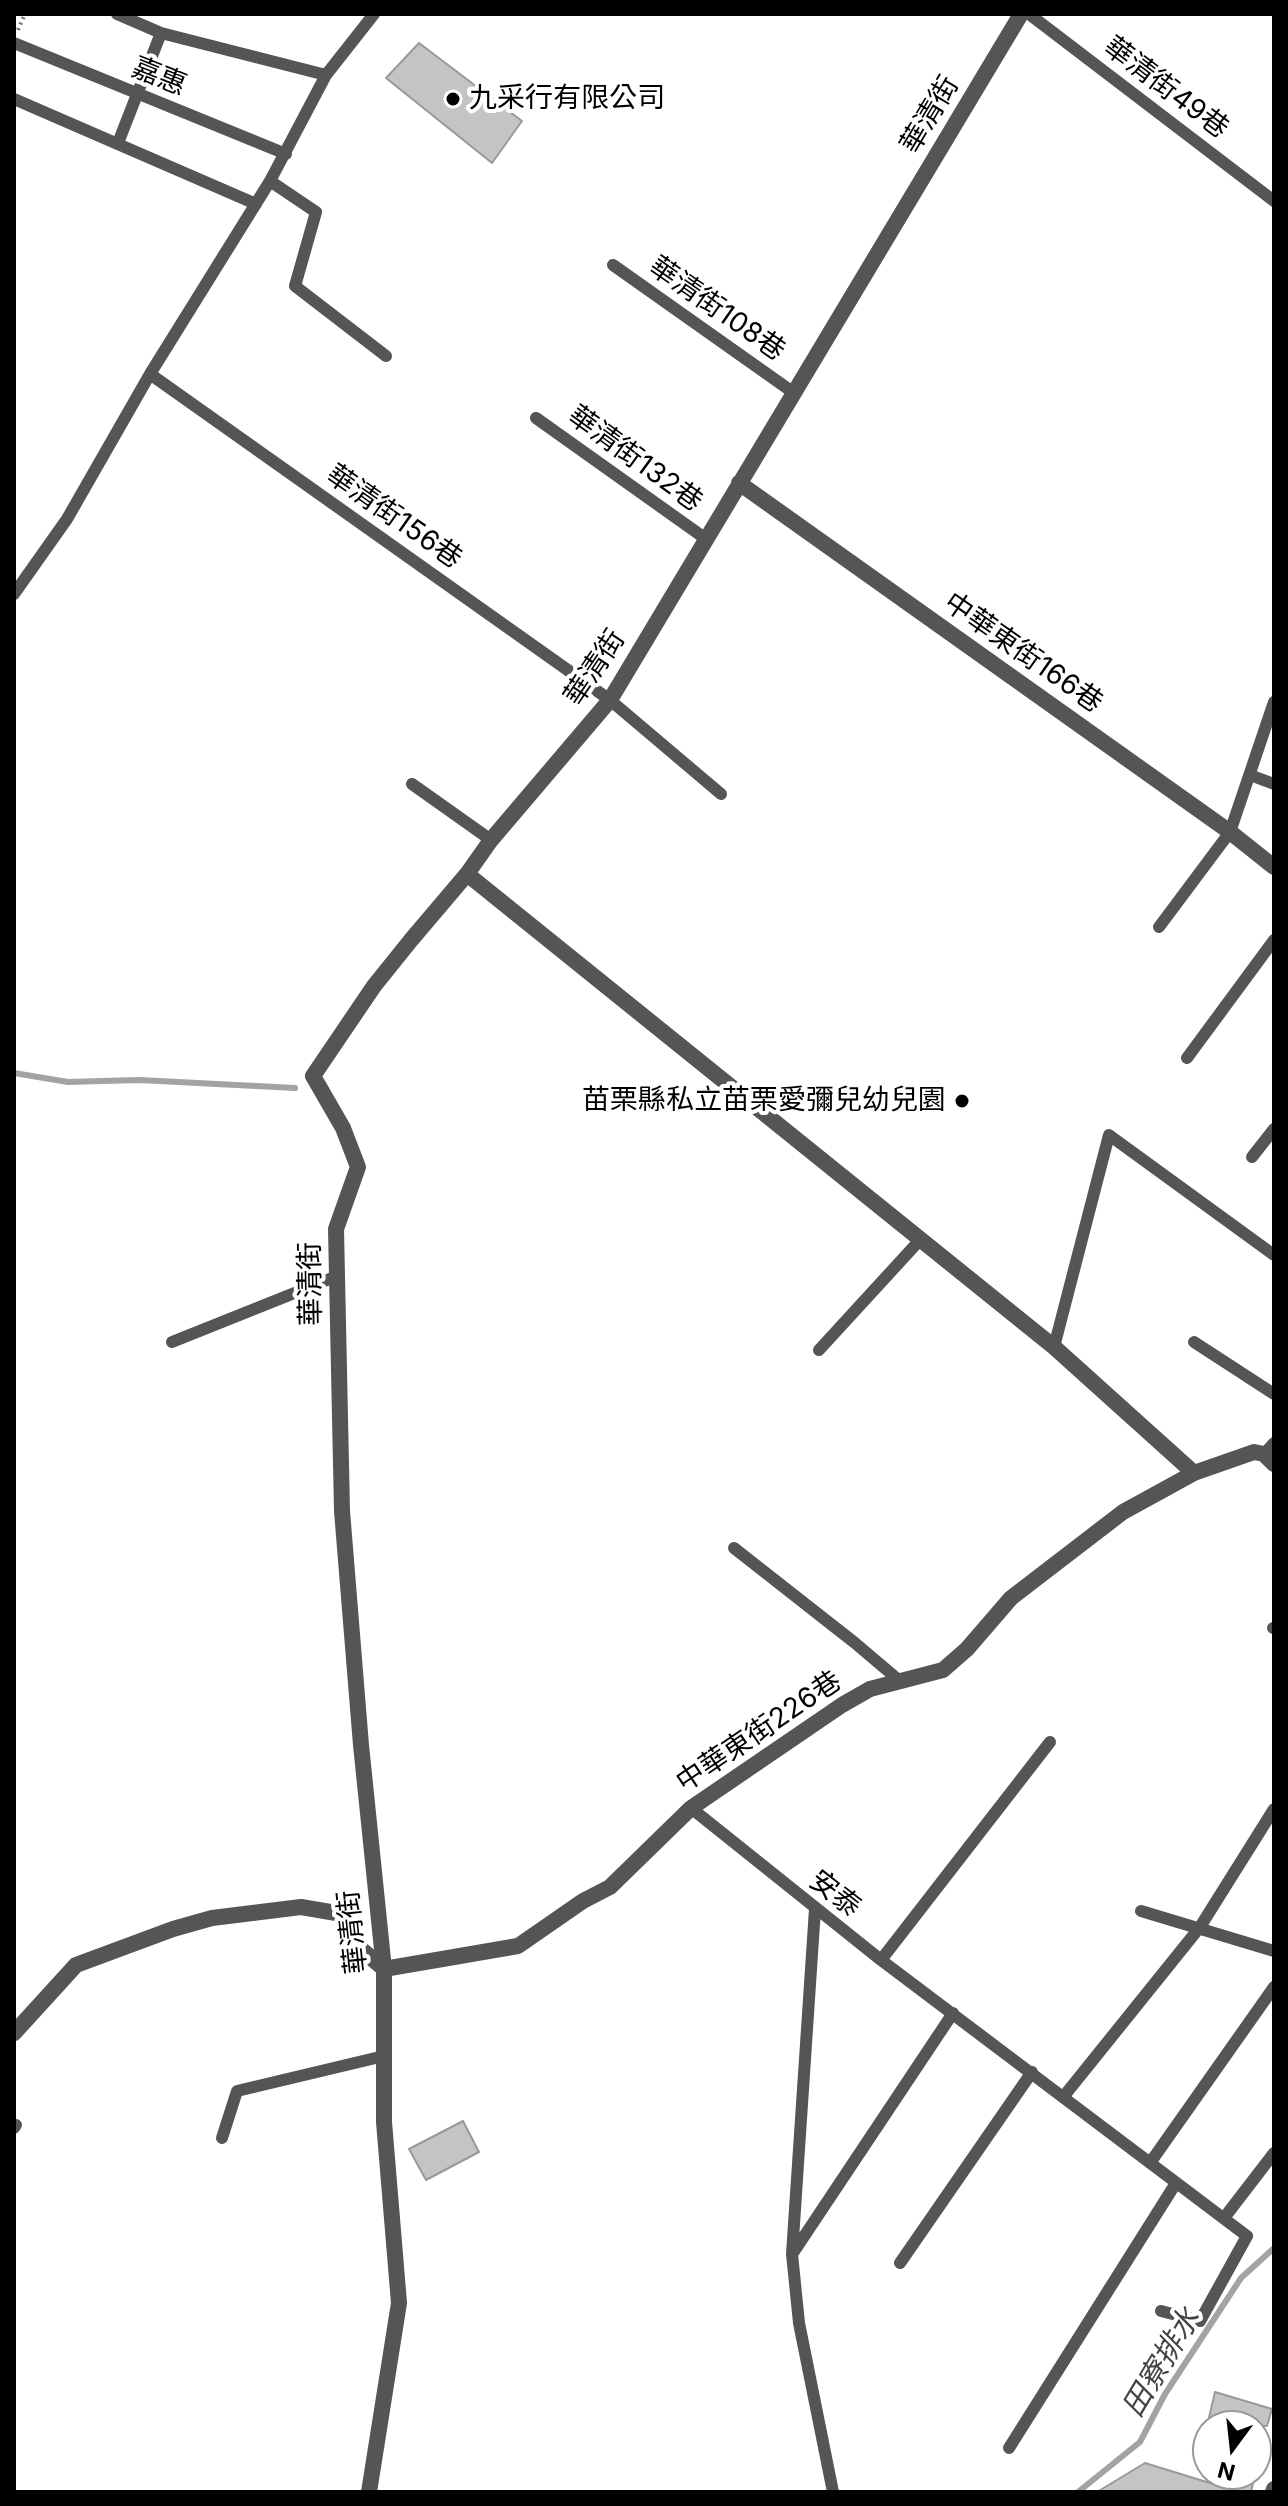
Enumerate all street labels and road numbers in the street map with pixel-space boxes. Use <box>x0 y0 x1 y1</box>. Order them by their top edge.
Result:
street label: 華清街49巷 <box>1097 30 1235 146</box>
street label: 嘉惠 <box>127 51 191 103</box>
street label: 華清街 <box>894 70 966 160</box>
street label: 華清街108巷 <box>642 250 792 368</box>
street label: 華清街132巷 <box>561 399 709 519</box>
street label: 華清街156巷 <box>320 458 468 576</box>
street label: 中華東街166巷 <box>937 586 1109 720</box>
street label: 華清街 <box>558 624 632 712</box>
street label: 華清街 <box>293 1242 329 1326</box>
street label: 中華東街226巷 <box>670 1665 848 1799</box>
street label: 安泰 <box>803 1864 867 1924</box>
street label: 華清街 <box>332 1888 374 1976</box>

